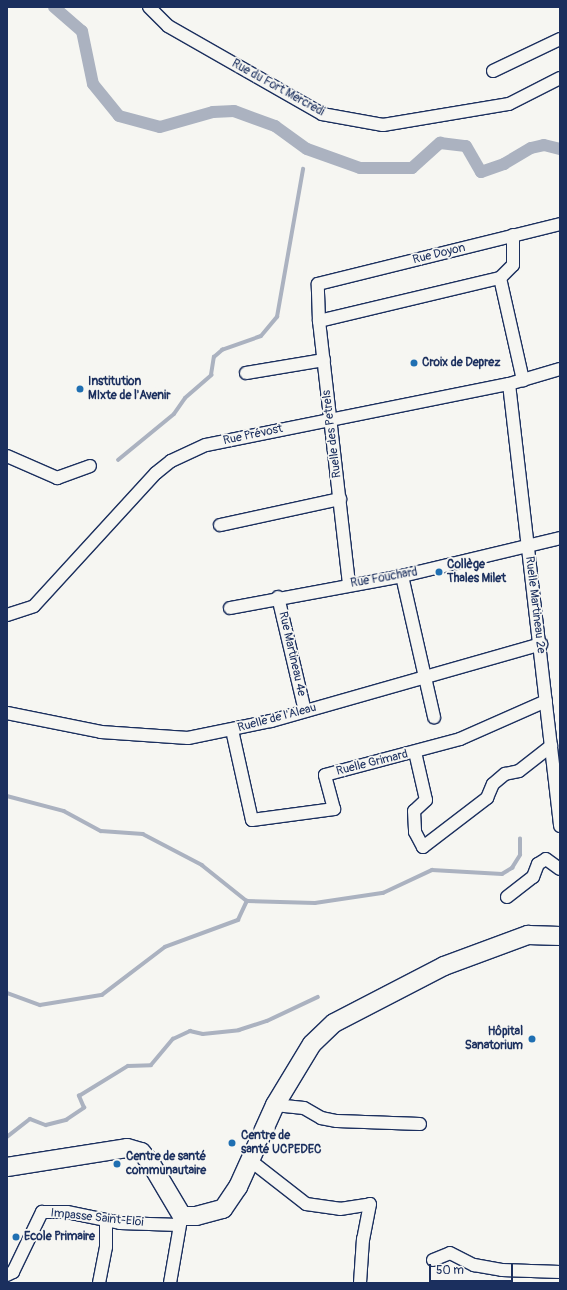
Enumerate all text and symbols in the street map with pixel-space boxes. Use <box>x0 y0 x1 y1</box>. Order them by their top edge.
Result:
street label: Rue du Fort Mercredi <box>229 57 327 119</box>
street label: Rue Doyon <box>411 241 467 267</box>
place label: Croix de Deprez <box>422 356 500 370</box>
marker: Croix de Deprez <box>409 358 419 368</box>
place label: Institution MIxte de l'Avenir <box>88 375 170 403</box>
marker: Institution MIxte de l'Avenir <box>75 384 85 394</box>
street label: Ruelle des Petrels <box>319 389 345 479</box>
street label: Rue Prévost <box>222 422 284 448</box>
street label: Ruelle Martineau 2e <box>522 556 548 654</box>
place label: Collège Thales Milet <box>447 558 506 586</box>
street label: Rue Fouchard <box>349 565 419 591</box>
marker: Collège Thales Milet <box>434 567 444 577</box>
street label: Rue Martineau 4e <box>275 610 309 698</box>
street label: Ruelle de l'Aleau <box>236 701 318 735</box>
street label: Ruelle Grimard <box>335 747 409 779</box>
place label: Hôpital Sanatorium <box>465 1025 523 1053</box>
marker: Hôpital Sanatorium <box>526 1033 538 1045</box>
place label: Centre de santé UCPEDEC <box>241 1129 321 1157</box>
marker: Centre de santé UCPEDEC <box>226 1137 238 1149</box>
place label: Centre de santé communautaire <box>126 1150 206 1178</box>
marker: Centre de santé communautaire <box>111 1158 123 1170</box>
street label: Impasse Saint-Eloi <box>50 1206 144 1230</box>
place label: Ecole Primaire <box>24 1230 95 1244</box>
marker: Ecole Primaire <box>11 1232 21 1242</box>
scale bar <box>431 1256 515 1282</box>
text: 50 m <box>436 1263 464 1278</box>

